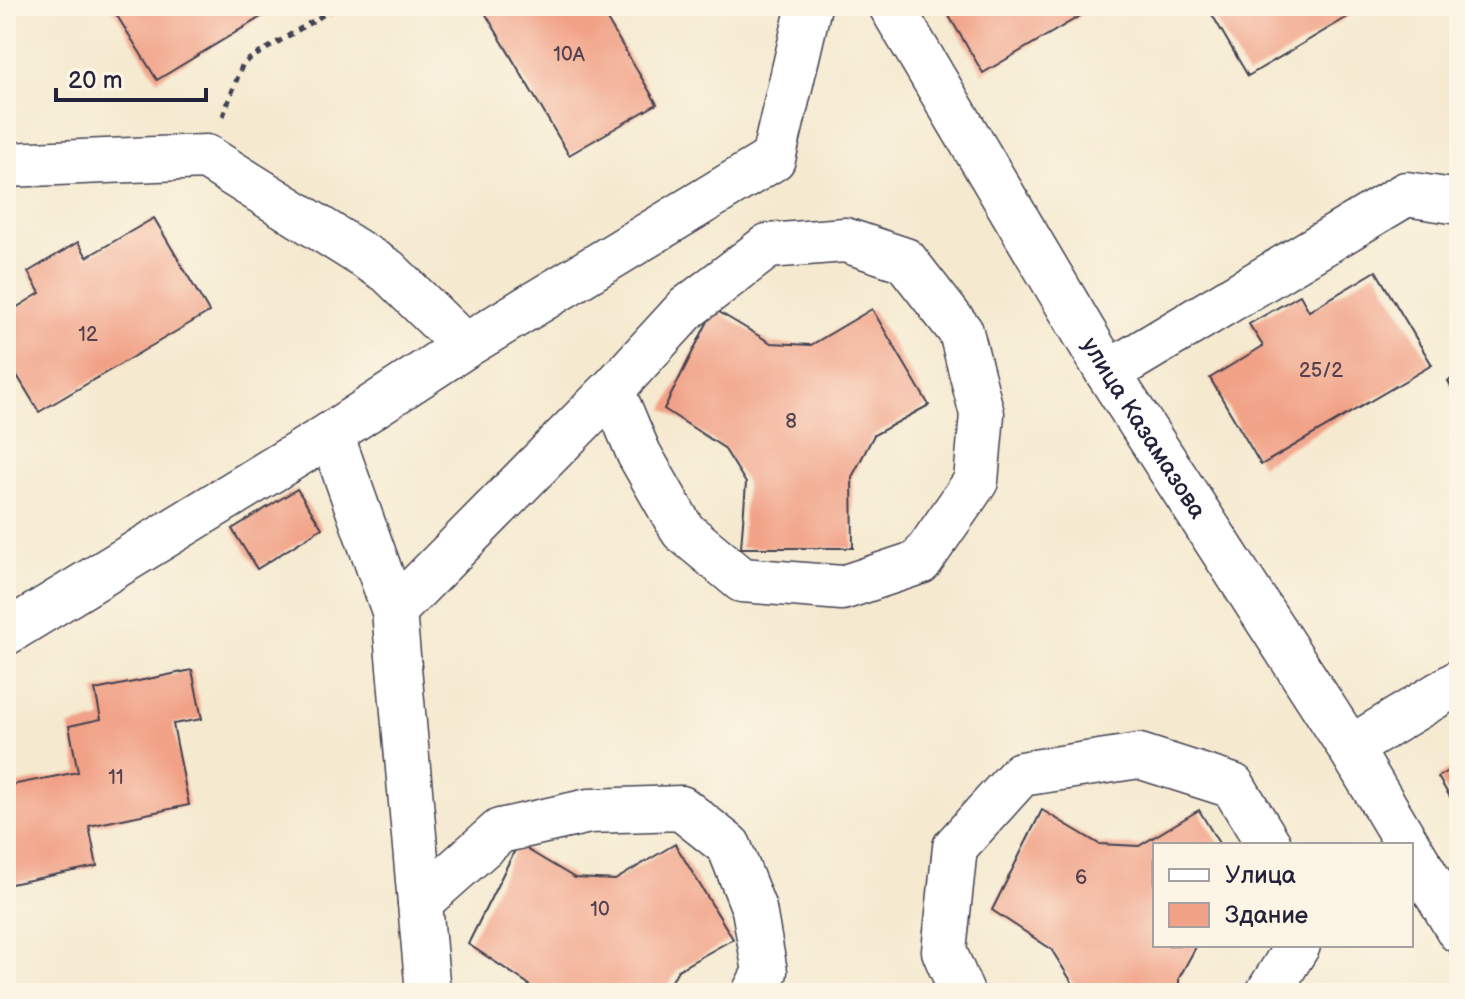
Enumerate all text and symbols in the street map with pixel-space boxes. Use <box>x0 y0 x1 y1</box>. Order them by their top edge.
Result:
house number: 10А <box>553 43 586 67</box>
scale bar <box>56 52 206 102</box>
text: 20 m <box>68 66 123 95</box>
house number: 12 <box>78 323 98 347</box>
street label: улица Казамазова <box>1076 332 1212 524</box>
house number: 25/2 <box>1299 359 1343 383</box>
house number: 8 <box>785 410 797 434</box>
house number: 11 <box>108 766 124 790</box>
legend <box>1153 843 1413 947</box>
text: Улица <box>1225 861 1296 890</box>
house number: 6 <box>1075 866 1087 890</box>
house number: 10 <box>590 898 610 922</box>
text: Здание <box>1225 901 1308 930</box>

